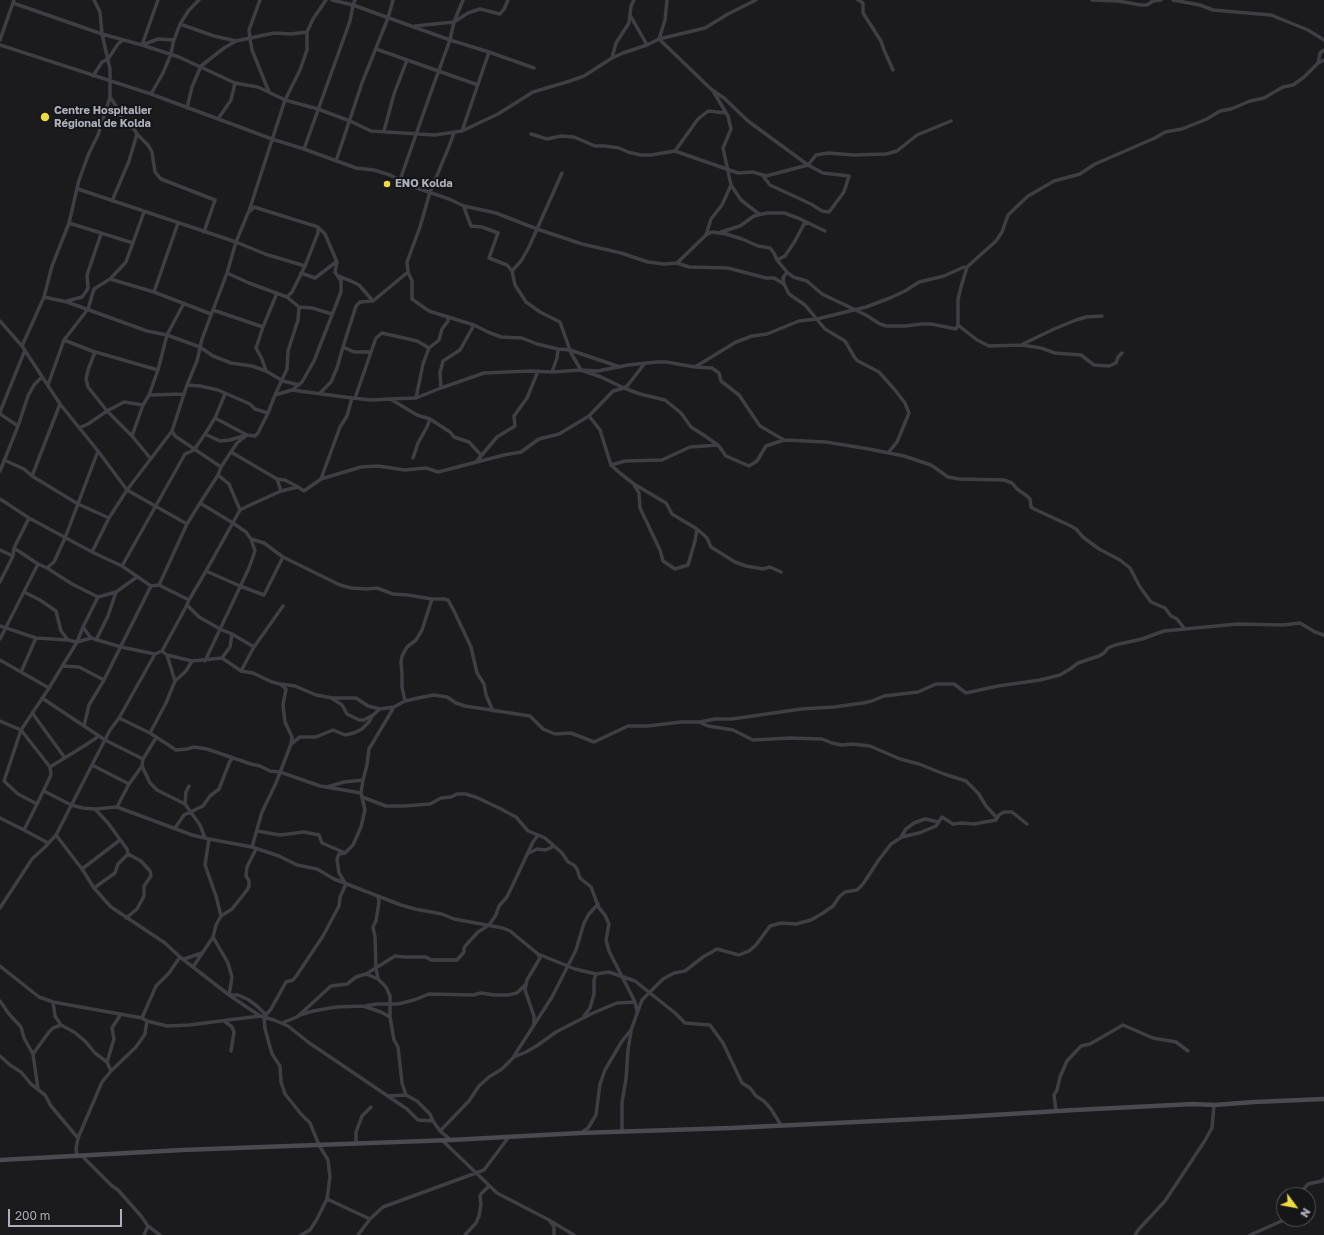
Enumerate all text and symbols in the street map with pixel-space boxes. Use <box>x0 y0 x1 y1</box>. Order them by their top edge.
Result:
place label: Centre Hospitalier Régional de Kolda <box>54 104 152 130</box>
marker: Centre Hospitalier Régional de Kolda <box>39 111 51 123</box>
place label: ENO Kolda <box>395 177 453 191</box>
marker: ENO Kolda <box>382 179 392 189</box>
north arrow <box>1276 1187 1316 1227</box>
scale bar <box>10 1201 124 1227</box>
text: N <box>1298 1206 1313 1220</box>
text: 200 m <box>15 1208 50 1223</box>

